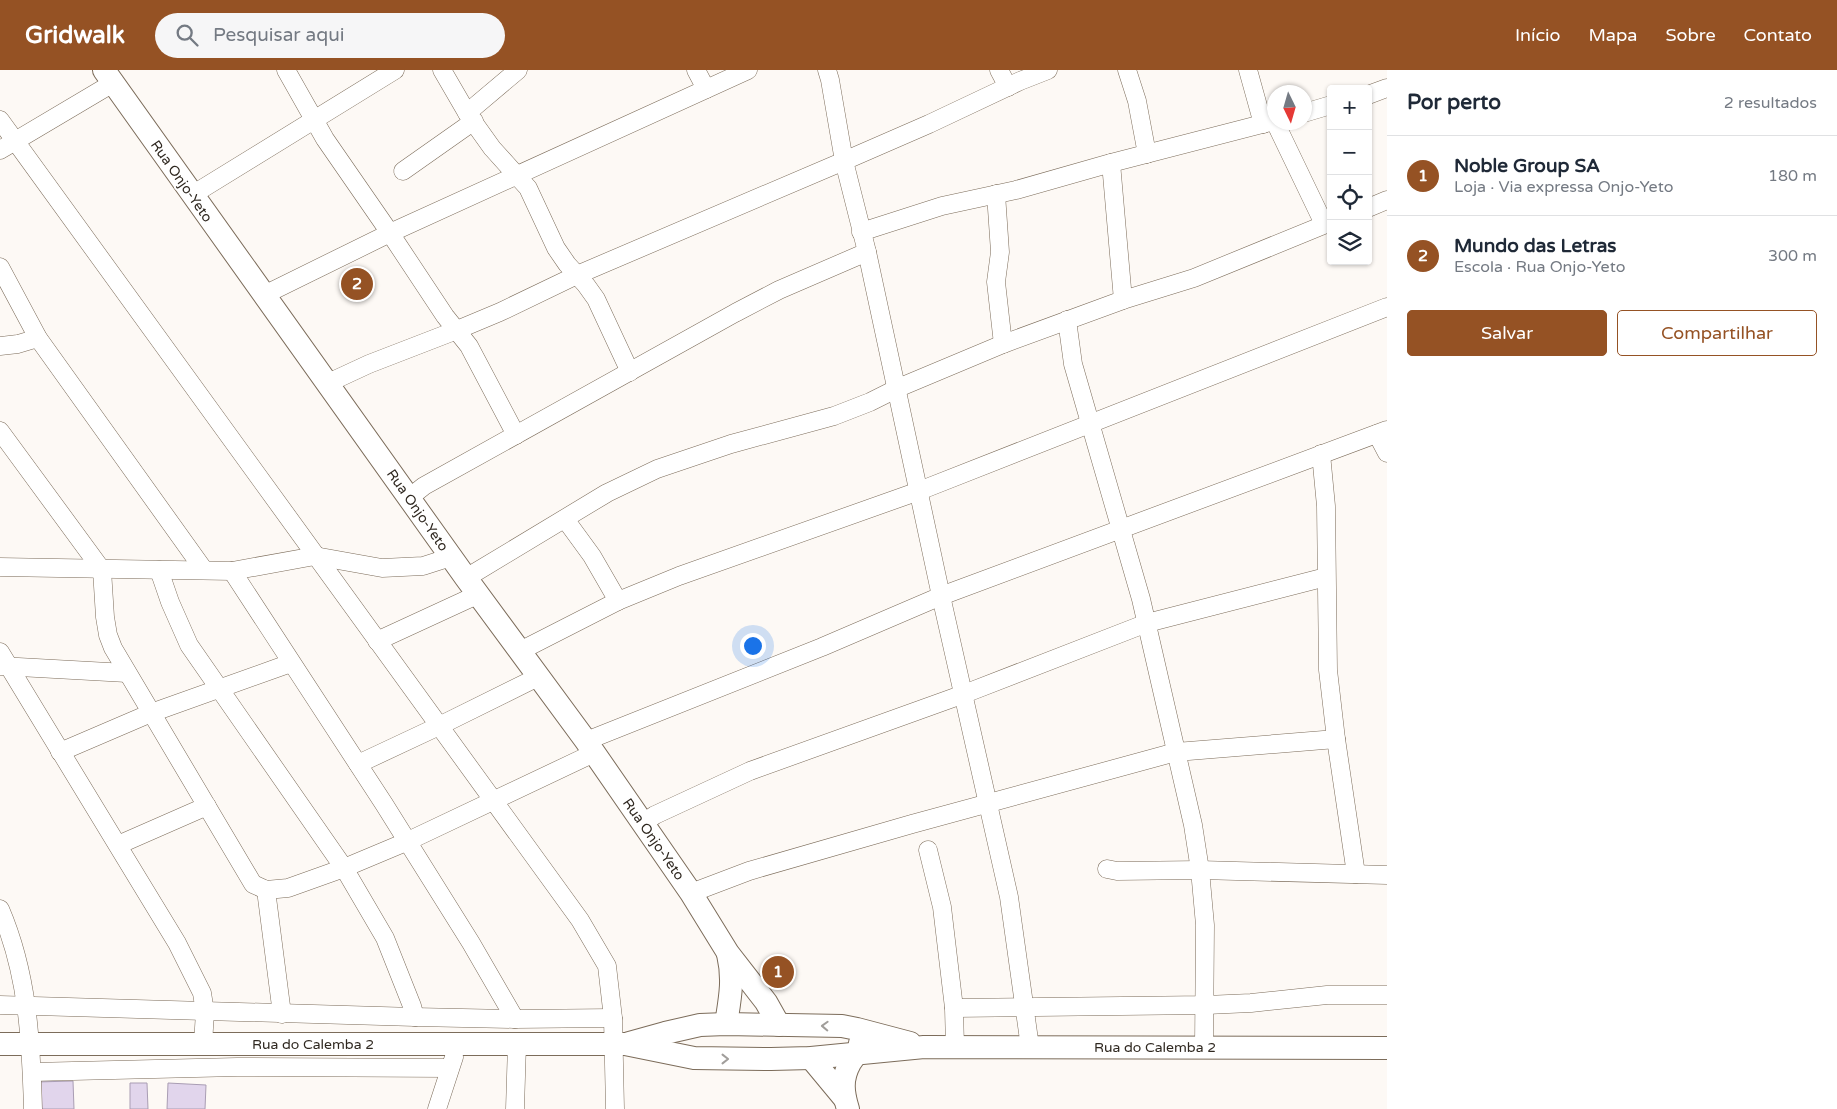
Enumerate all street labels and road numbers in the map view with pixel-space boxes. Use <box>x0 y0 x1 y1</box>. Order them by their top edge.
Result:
street label: Rua Onjo-Yeto <box>147 137 216 226</box>
street label: Rua Onjo-Yeto <box>383 466 452 555</box>
street label: Rua Onjo-Yeto <box>619 795 688 884</box>
street label: Rua do Calemba 2 <box>252 1036 374 1053</box>
street label: Rua do Calemba 2 <box>1094 1039 1216 1056</box>

